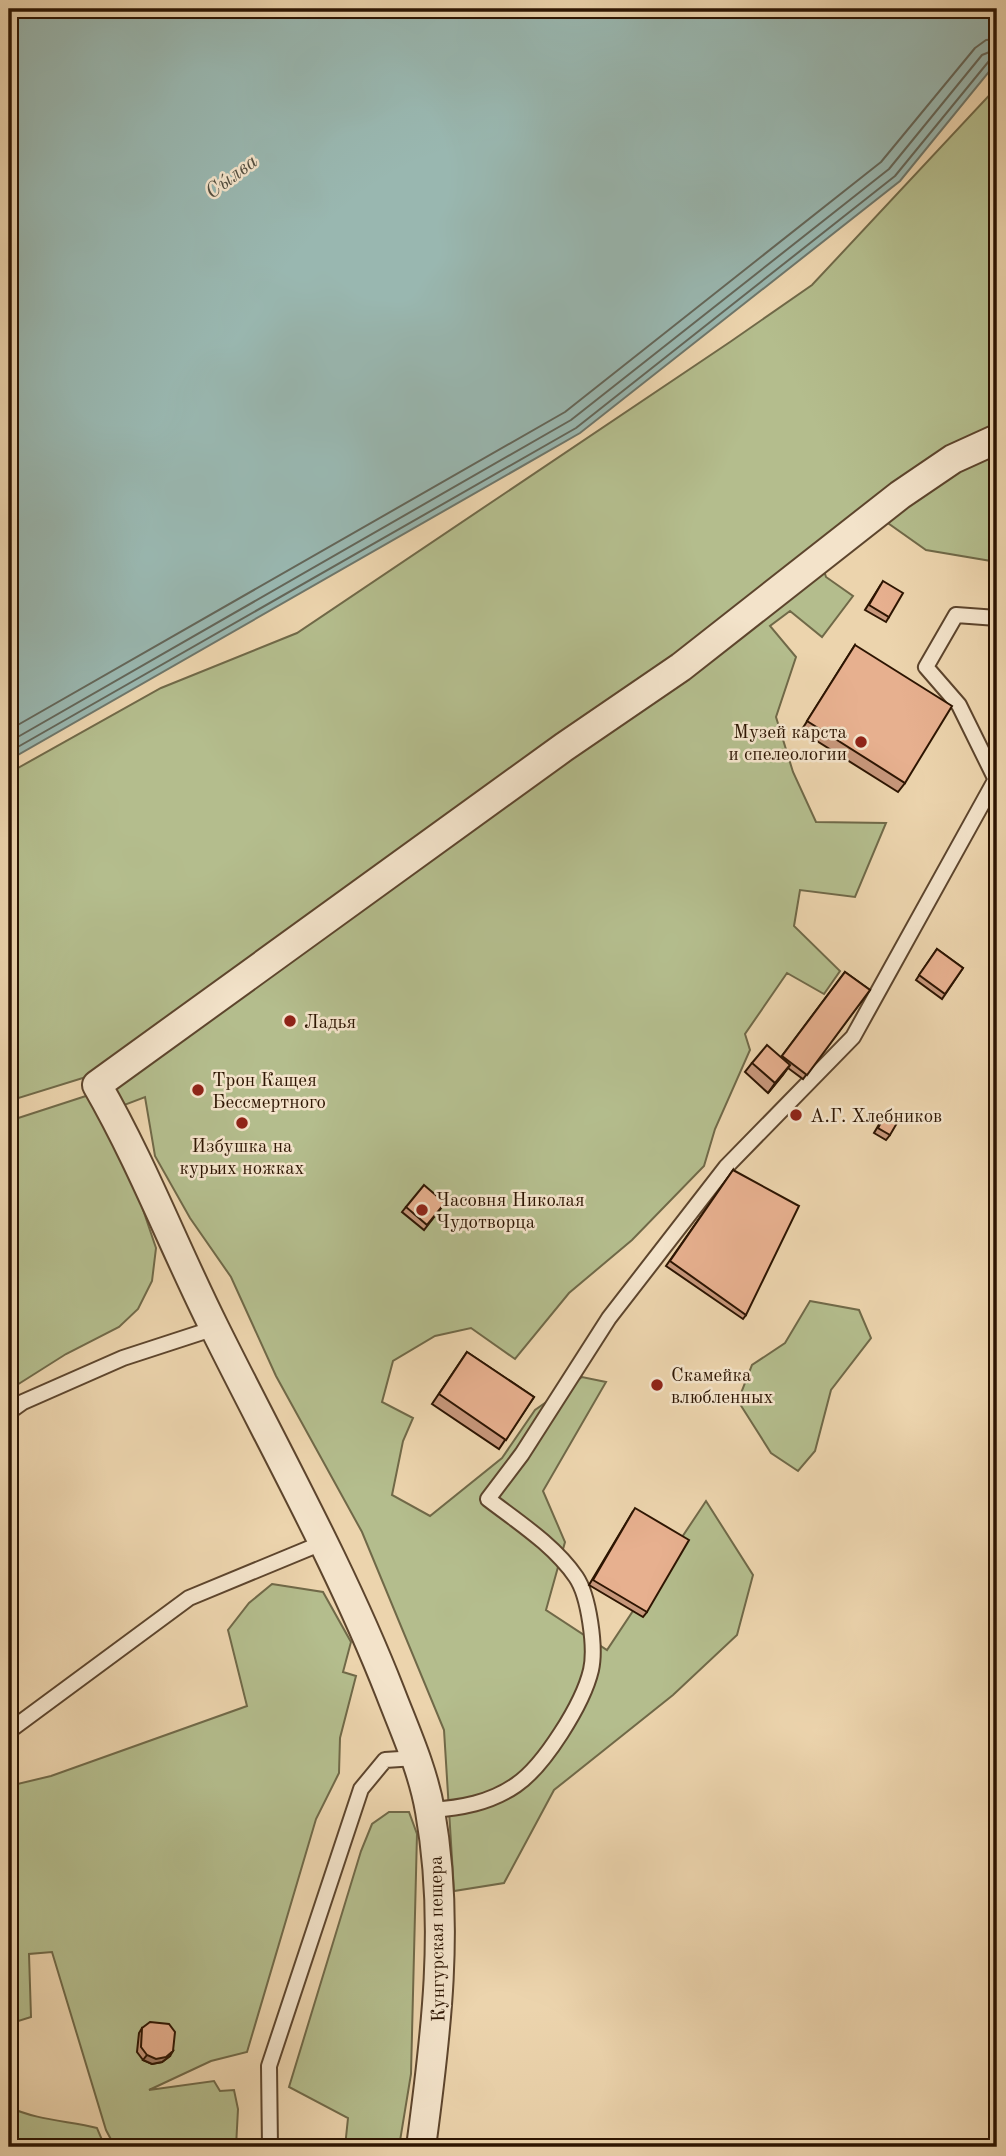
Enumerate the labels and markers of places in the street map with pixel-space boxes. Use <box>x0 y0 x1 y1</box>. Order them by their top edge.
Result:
place label: Музей карста и спелеологии <box>729 724 848 765</box>
marker: Музей карста и спелеологии <box>853 734 869 750</box>
marker: Ладья <box>282 1013 298 1029</box>
place label: Ладья <box>304 1014 356 1033</box>
place label: Трон Кащея Бессмертного <box>212 1072 326 1113</box>
marker: Трон Кащея Бессмертного <box>190 1082 206 1098</box>
marker: А.Г. Хлебников <box>788 1107 804 1123</box>
place label: А.Г. Хлебников <box>810 1108 942 1127</box>
marker: Избушка на курьих ножках <box>234 1115 250 1131</box>
place label: Избушка на курьих ножках <box>179 1138 305 1179</box>
place label: Часовня Николая Чудотворца <box>436 1192 585 1233</box>
marker: Часовня Николая Чудотворца <box>414 1202 430 1218</box>
place label: Скамейка влюбленных <box>671 1367 773 1408</box>
marker: Скамейка влюбленных <box>649 1377 665 1393</box>

